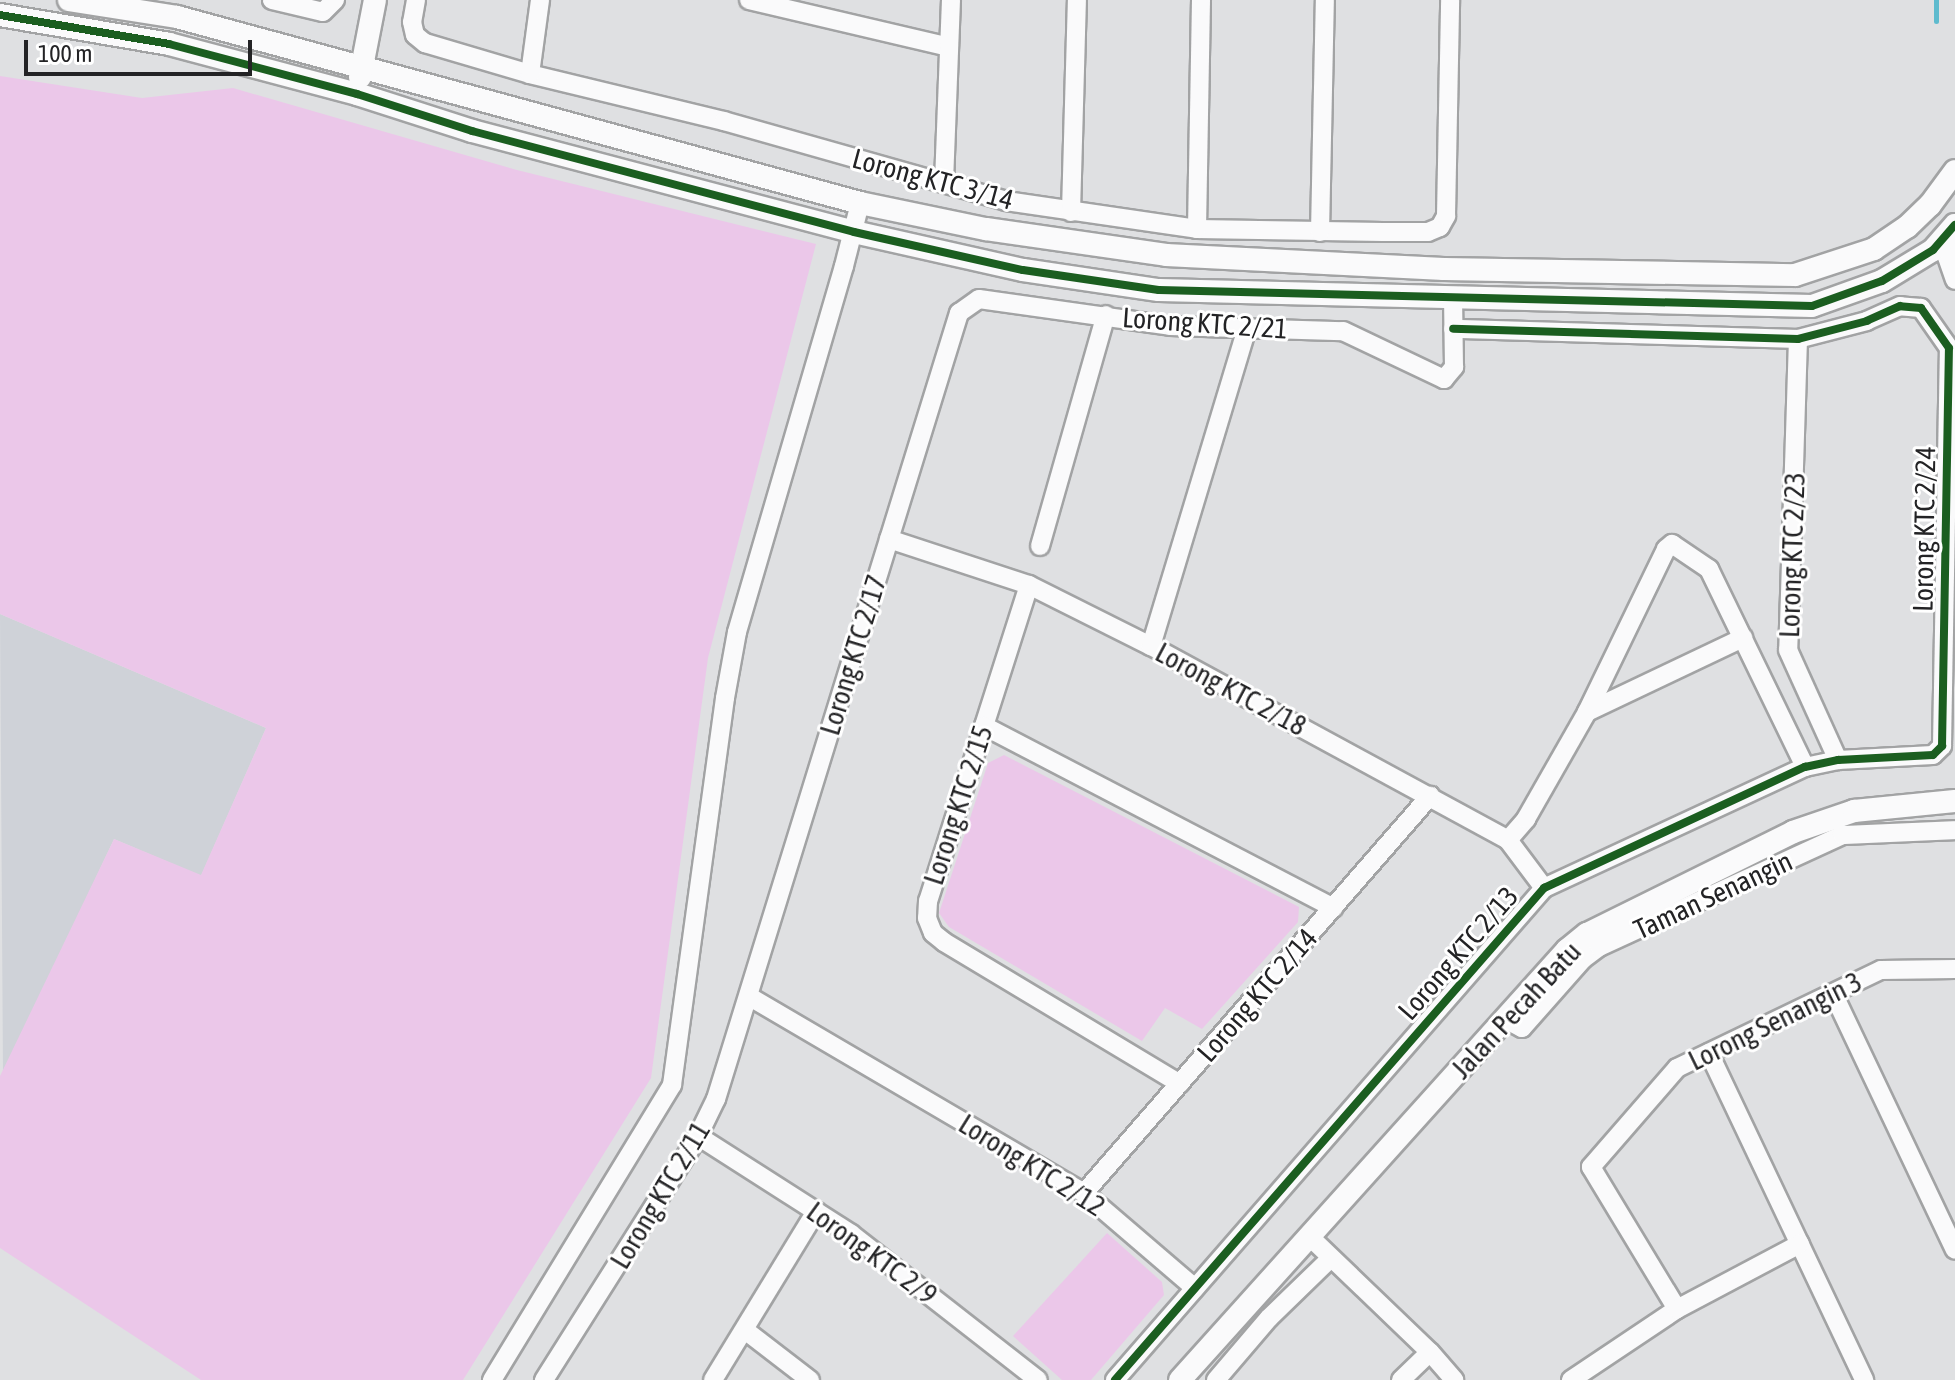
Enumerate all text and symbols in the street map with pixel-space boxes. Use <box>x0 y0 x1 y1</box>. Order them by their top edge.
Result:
scale bar <box>28 24 256 74</box>
text: 100 m <box>38 40 92 67</box>
street label: Lorong KTC 3/14 <box>849 141 1017 217</box>
street label: Lorong KTC 2/21 <box>1121 300 1289 346</box>
street label: Lorong KTC 2/24 <box>1906 446 1942 612</box>
street label: Lorong KTC 2/23 <box>1772 472 1812 638</box>
street label: Lorong KTC 2/17 <box>813 571 893 739</box>
street label: Lorong KTC 2/18 <box>1150 635 1312 743</box>
street label: Lorong KTC 2/15 <box>916 721 1000 889</box>
street label: Taman Senangin <box>1629 844 1797 946</box>
street label: Lorong KTC 2/13 <box>1391 879 1525 1027</box>
street label: Lorong KTC 2/14 <box>1190 921 1324 1069</box>
street label: Jalan Pecah Batu <box>1444 935 1588 1085</box>
street label: Lorong Senangin 3 <box>1683 965 1867 1077</box>
street label: Lorong KTC 2/12 <box>953 1107 1111 1223</box>
street label: Lorong KTC 2/11 <box>603 1115 717 1275</box>
street label: Lorong KTC 2/9 <box>800 1195 944 1311</box>

